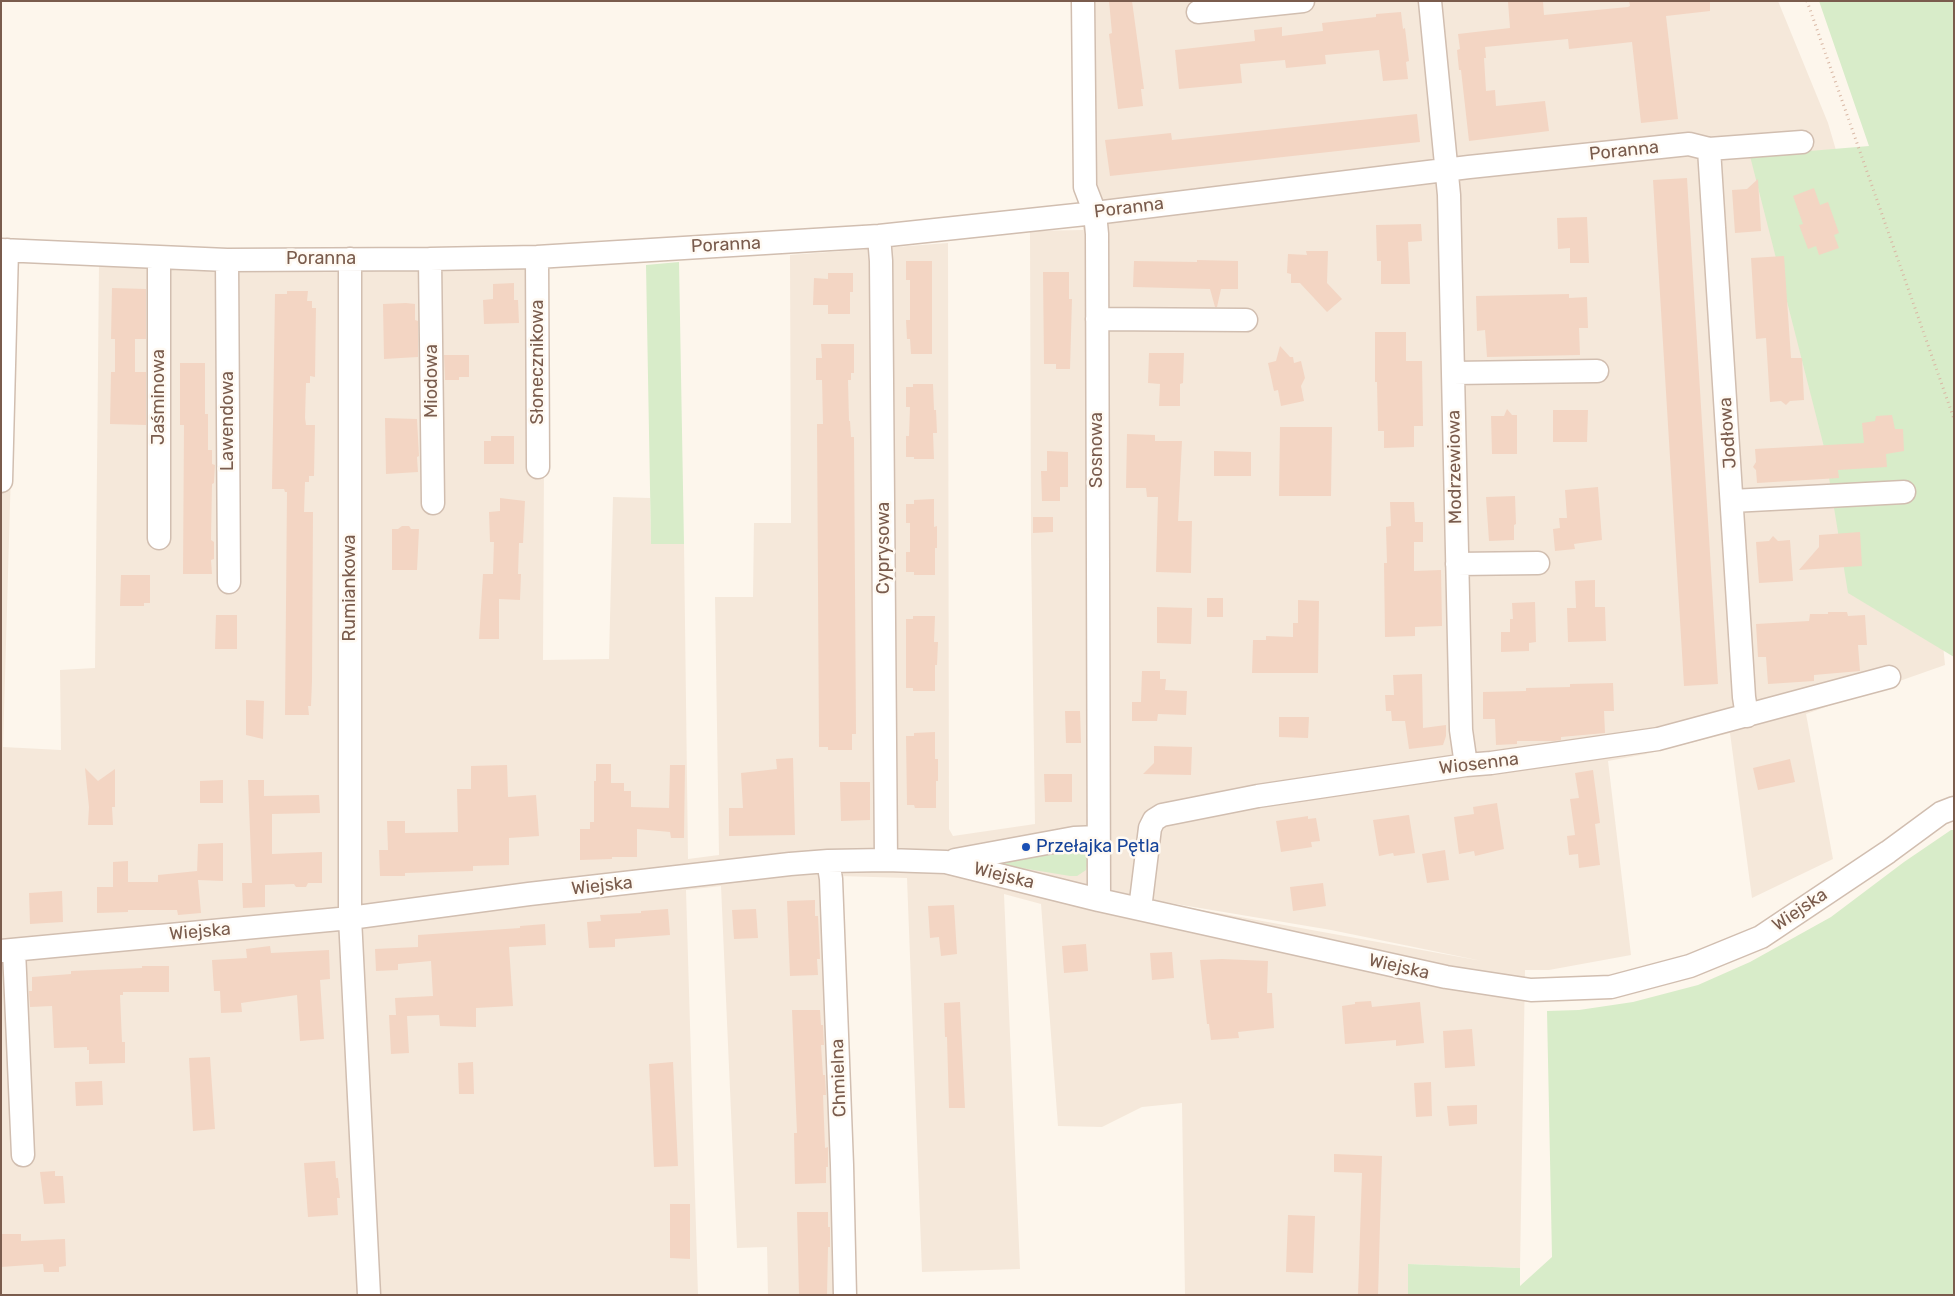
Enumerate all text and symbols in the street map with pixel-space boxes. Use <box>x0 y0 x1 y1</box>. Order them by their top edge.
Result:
street label: Poranna <box>1588 137 1660 165</box>
street label: Poranna <box>1093 193 1165 223</box>
street label: Poranna <box>690 232 762 258</box>
street label: Poranna <box>286 248 356 270</box>
street label: Słonecznikowa <box>527 300 549 424</box>
street label: Miodowa <box>421 344 443 418</box>
street label: Jaśminowa <box>148 349 170 445</box>
street label: Lawendowa <box>217 371 239 471</box>
street label: Jodłowa <box>1715 397 1741 469</box>
street label: Modrzewiowa <box>1443 410 1467 524</box>
street label: Sosnowa <box>1086 412 1108 488</box>
street label: Cyprysowa <box>873 502 895 594</box>
street label: Rumiankowa <box>339 535 361 641</box>
street label: Wiosenna <box>1438 748 1520 780</box>
place label: Przełajka Pętla <box>1036 836 1159 858</box>
marker: Przełajka Pętla <box>1020 841 1032 853</box>
street label: Wiejska <box>971 858 1037 894</box>
street label: Wiejska <box>570 872 634 900</box>
street label: Wiejska <box>1768 884 1832 936</box>
street label: Wiejska <box>168 919 232 945</box>
street label: Wiejska <box>1367 950 1431 984</box>
street label: Chmielna <box>827 1038 851 1118</box>

